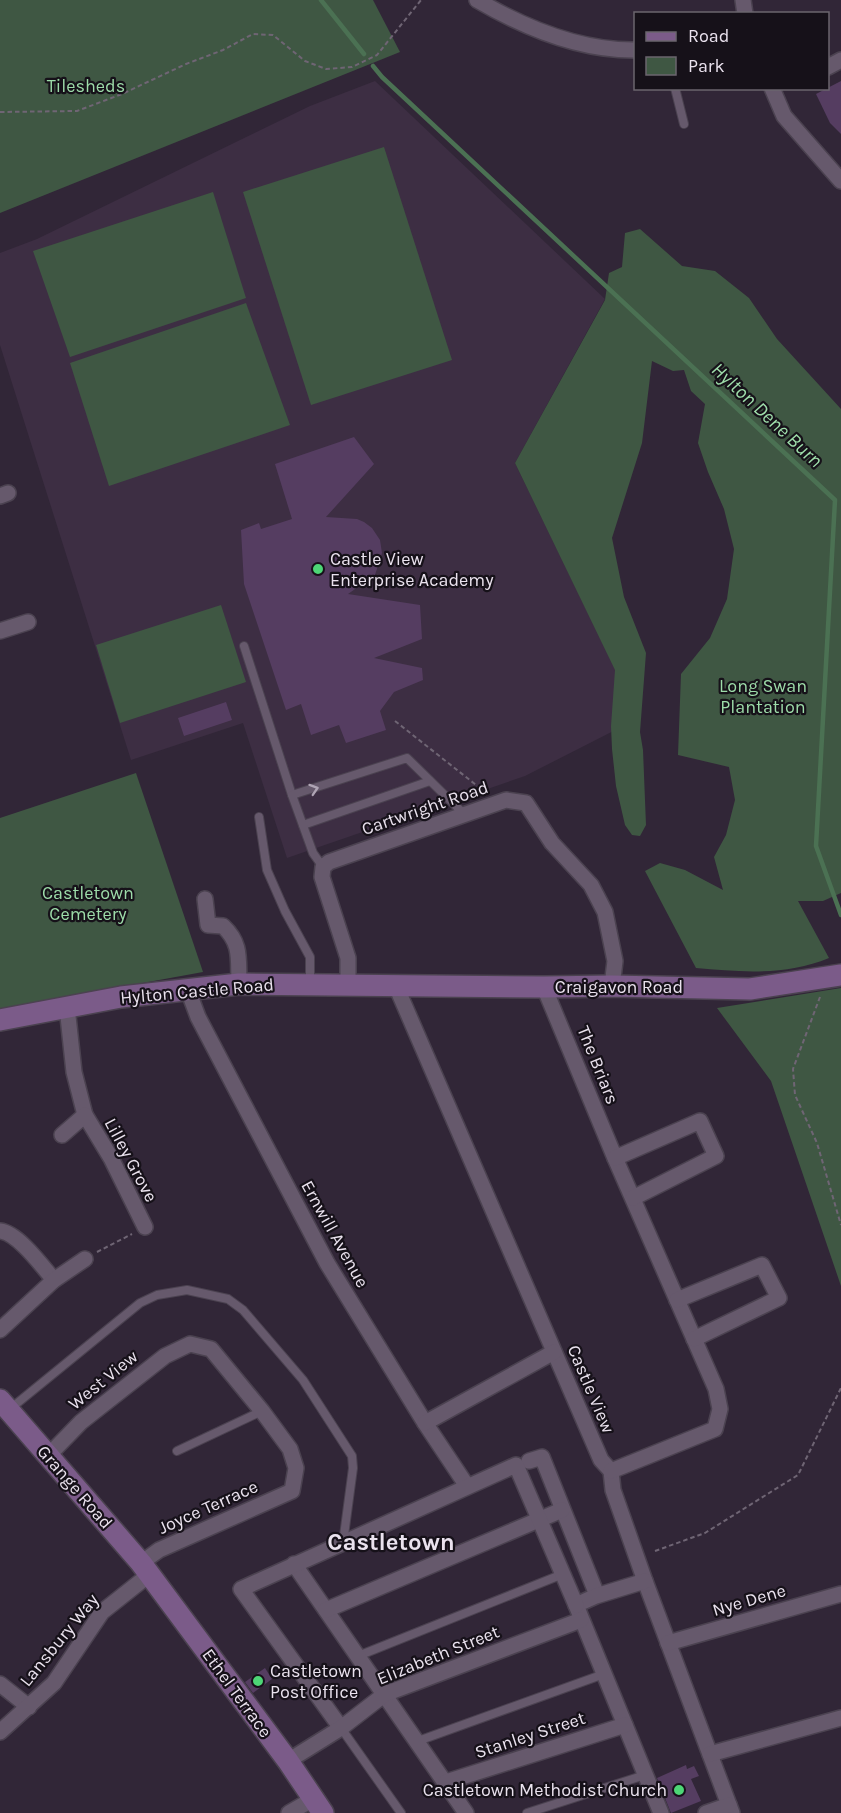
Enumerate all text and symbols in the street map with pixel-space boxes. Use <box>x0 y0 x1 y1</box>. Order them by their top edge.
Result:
legend <box>634 12 829 90</box>
text: Road <box>688 25 729 47</box>
text: Park <box>688 55 725 77</box>
park label: Tilesheds <box>47 75 125 97</box>
water label: Hylton Dene Burn <box>707 358 827 472</box>
place label: Castle View Enterprise Academy <box>330 548 494 591</box>
marker: Castle View Enterprise Academy <box>311 562 325 576</box>
park label: Long Swan Plantation <box>719 675 807 718</box>
street label: Cartwright Road <box>359 776 491 840</box>
one-way arrow <box>308 783 319 796</box>
park label: Castletown Cemetery <box>42 882 134 925</box>
street label: Hylton Castle Road <box>119 973 275 1009</box>
street label: Craigavon Road <box>555 976 683 998</box>
street label: The Briars <box>572 1023 624 1107</box>
street label: Lilley Grove <box>100 1114 162 1206</box>
street label: Ernwill Avenue <box>296 1176 374 1292</box>
street label: Castle View <box>563 1342 619 1436</box>
street label: West View <box>64 1345 142 1415</box>
street label: Grange Road <box>33 1441 117 1533</box>
street label: Joyce Terrace <box>155 1475 261 1539</box>
district label: Castletown <box>327 1528 455 1556</box>
street label: Nye Dene <box>710 1579 788 1621</box>
street label: Lansbury Way <box>15 1589 104 1691</box>
street label: Elizabeth Street <box>374 1620 503 1690</box>
street label: Ethel Terrace <box>197 1644 277 1742</box>
place label: Castletown Post Office <box>270 1660 362 1703</box>
marker: Castletown Post Office <box>251 1674 265 1688</box>
street label: Stanley Street <box>472 1707 588 1763</box>
place label: Castletown Methodist Church <box>423 1779 667 1801</box>
marker: Castletown Methodist Church <box>672 1783 686 1797</box>

